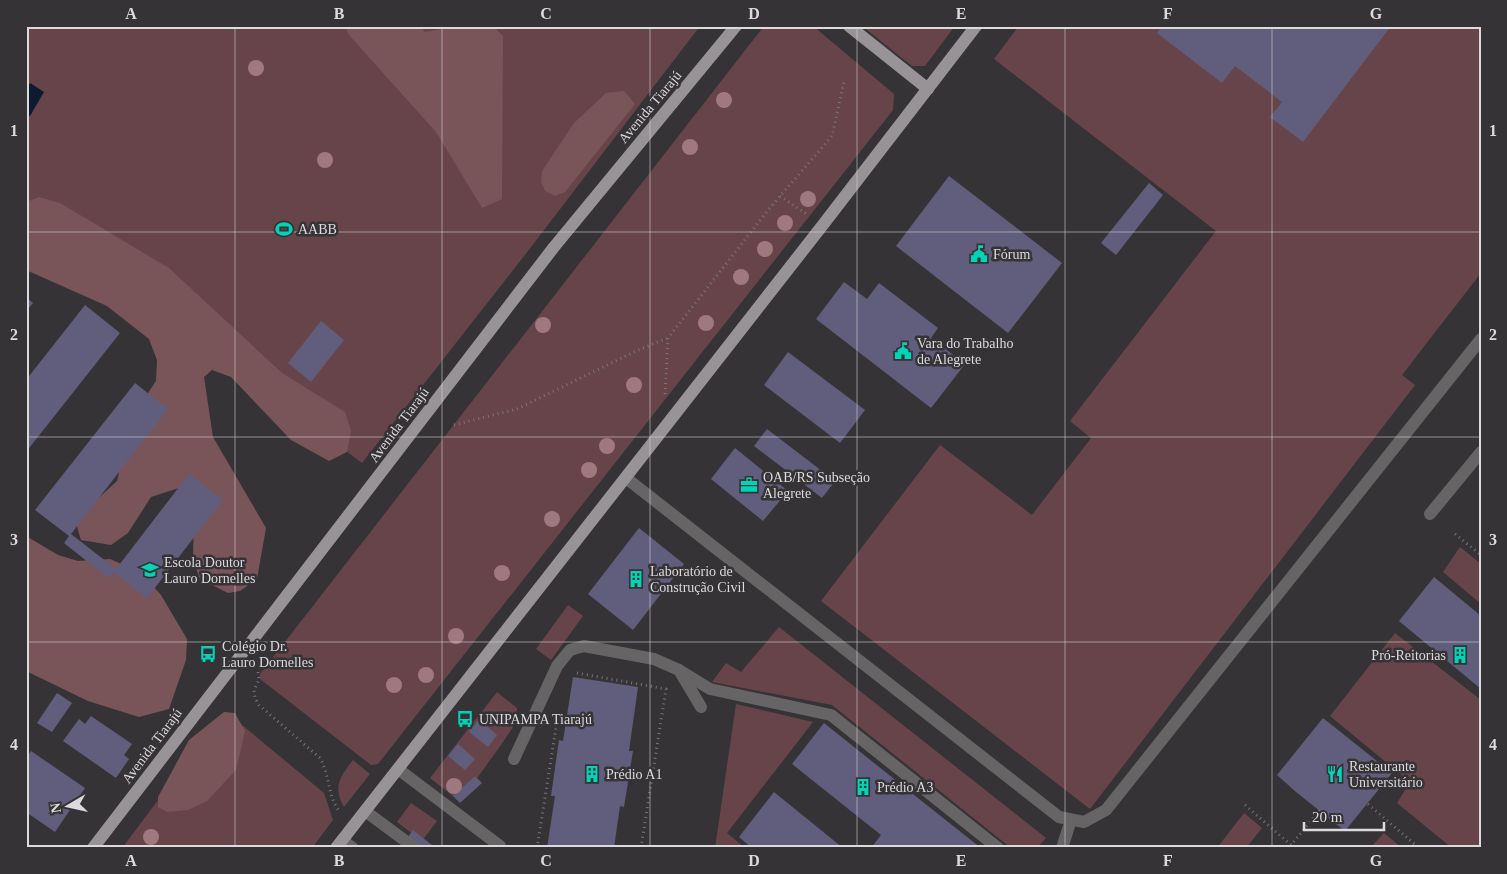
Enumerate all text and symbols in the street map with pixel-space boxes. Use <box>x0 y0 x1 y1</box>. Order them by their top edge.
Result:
text: A <box>125 5 137 22</box>
text: B <box>334 5 345 22</box>
text: C <box>540 5 552 22</box>
text: D <box>748 5 760 22</box>
text: E <box>956 5 966 22</box>
text: F <box>1163 5 1173 22</box>
text: G <box>1370 5 1383 22</box>
street label: Avenida Tiarajú <box>615 68 685 146</box>
text: 1 <box>10 122 18 139</box>
text: 1 <box>1489 122 1497 139</box>
sports icon: AABB <box>274 219 294 239</box>
place label: AABB <box>298 222 337 237</box>
public building icon: Fórum <box>969 244 989 264</box>
place label: Fórum <box>993 247 1030 262</box>
text: 2 <box>10 326 18 343</box>
text: 2 <box>1489 326 1497 343</box>
place label: Vara do Trabalho de Alegrete <box>917 336 1013 367</box>
public building icon: Vara do Trabalho de Alegrete <box>893 341 913 361</box>
street label: Avenida Tiarajú <box>366 385 432 465</box>
place label: OAB/RS Subseção Alegrete <box>763 470 870 501</box>
office icon: OAB/RS Subseção Alegrete <box>739 475 759 495</box>
text: 3 <box>10 531 18 548</box>
text: 3 <box>1489 531 1497 548</box>
place label: Escola Doutor Lauro Dornelles <box>164 555 255 586</box>
school or university icon: Escola Doutor Lauro Dornelles <box>140 560 160 580</box>
place label: Laboratório de Construção Civil <box>650 564 745 595</box>
building icon: Laboratório de Construção Civil <box>626 569 646 589</box>
place label: Colégio Dr. Lauro Dornelles <box>222 639 313 670</box>
bus stop icon: Colégio Dr. Lauro Dornelles <box>198 644 218 664</box>
building icon: Pró-Reitorias <box>1450 645 1470 665</box>
place label: Pró-Reitorias <box>1371 648 1446 663</box>
street label: Avenida Tiarajú <box>119 706 185 786</box>
bus stop icon: UNIPAMPA Tiarajú <box>455 709 475 729</box>
place label: UNIPAMPA Tiarajú <box>479 712 592 727</box>
text: 4 <box>10 736 18 753</box>
text: 4 <box>1489 736 1497 753</box>
place label: Restaurante Universitário <box>1349 759 1423 790</box>
building icon: Prédio A1 <box>582 764 602 784</box>
restaurant icon: Restaurante Universitário <box>1325 764 1345 784</box>
place label: Prédio A1 <box>606 767 662 782</box>
building icon: Prédio A3 <box>853 777 873 797</box>
place label: Prédio A3 <box>877 780 933 795</box>
north arrow <box>42 782 92 832</box>
scale bar <box>1304 799 1384 831</box>
text: N <box>47 802 64 814</box>
text: 20 m <box>1312 809 1343 825</box>
text: A <box>125 852 137 869</box>
text: B <box>334 852 345 869</box>
text: C <box>540 852 552 869</box>
text: D <box>748 852 760 869</box>
text: E <box>956 852 966 869</box>
text: F <box>1163 852 1173 869</box>
text: G <box>1370 852 1383 869</box>

